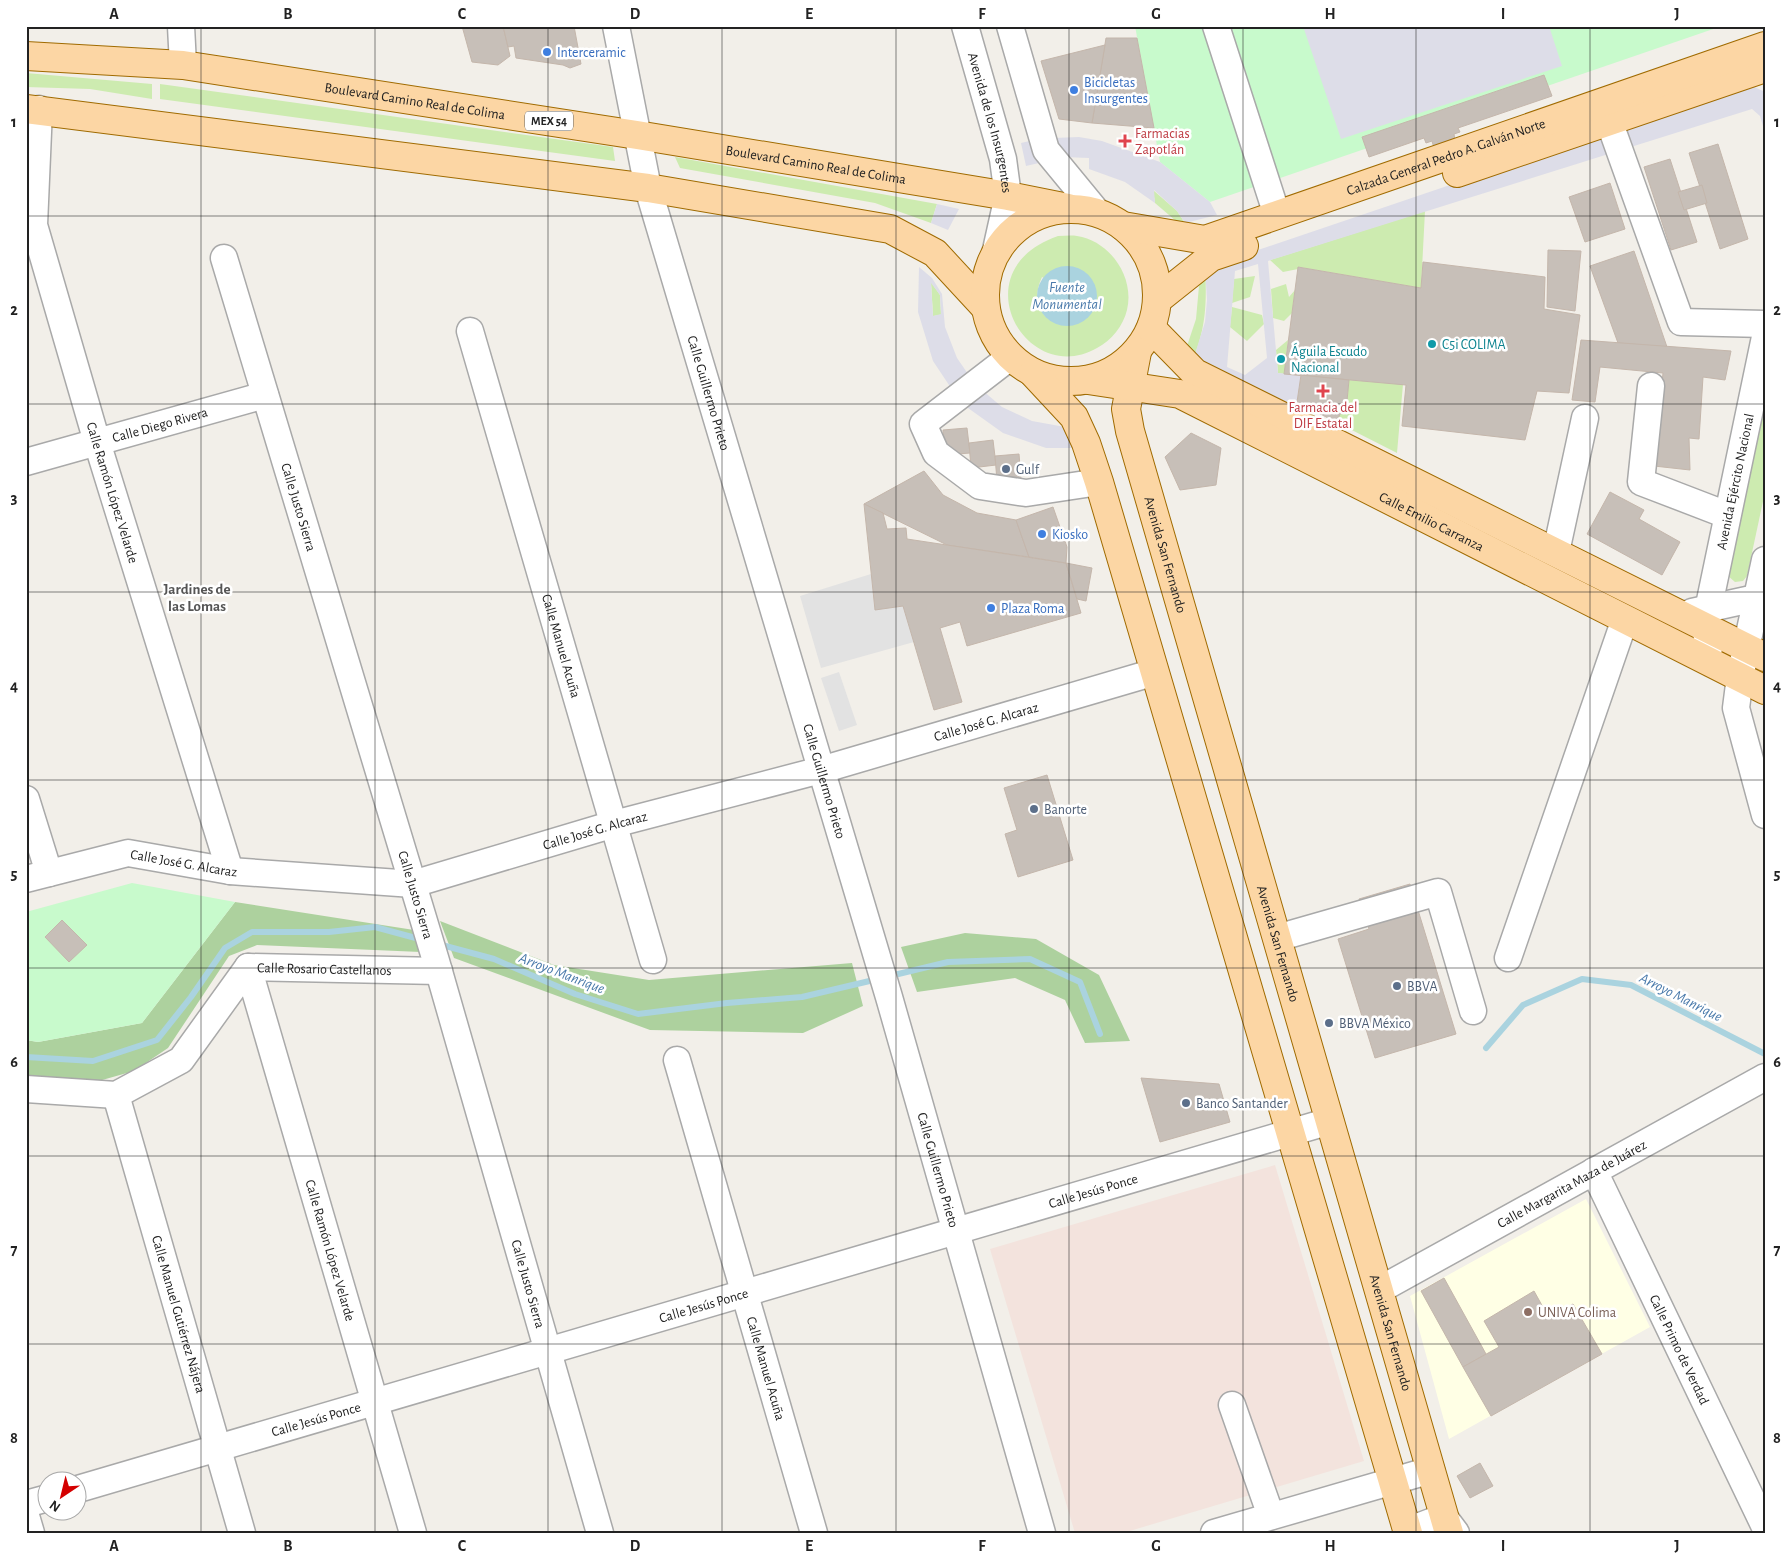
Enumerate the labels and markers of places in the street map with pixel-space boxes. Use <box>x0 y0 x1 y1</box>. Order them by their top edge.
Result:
marker: Interceramic <box>541 46 553 58</box>
place label: Interceramic <box>557 46 626 60</box>
place label: Bicicletas Insurgentes <box>1084 76 1148 106</box>
marker: Bicicletas Insurgentes <box>1068 84 1080 96</box>
place label: Farmacias Zapotlán <box>1135 127 1190 157</box>
marker: Farmacias Zapotlán <box>1119 135 1131 147</box>
marker: C5i COLIMA <box>1426 338 1438 350</box>
place label: C5i COLIMA <box>1442 338 1506 352</box>
place label: Águila Escudo Nacional <box>1291 342 1367 375</box>
marker: Águila Escudo Nacional <box>1275 353 1287 365</box>
marker: Farmacia del DIF Estatal <box>1317 385 1329 397</box>
place label: Farmacia del DIF Estatal <box>1289 401 1357 431</box>
marker: Gulf <box>1000 463 1012 475</box>
place label: Gulf <box>1016 463 1040 477</box>
marker: Kiosko <box>1036 528 1048 540</box>
place label: Kiosko <box>1052 528 1088 542</box>
marker: Plaza Roma <box>985 602 997 614</box>
place label: Plaza Roma <box>1001 602 1065 616</box>
marker: Banorte <box>1028 803 1040 815</box>
place label: Banorte <box>1044 803 1087 817</box>
marker: BBVA <box>1391 980 1403 992</box>
place label: BBVA <box>1407 980 1438 994</box>
marker: BBVA México <box>1323 1017 1335 1029</box>
place label: BBVA México <box>1339 1017 1411 1031</box>
marker: Banco Santander <box>1180 1097 1192 1109</box>
place label: Banco Santander <box>1196 1097 1288 1111</box>
marker: UNIVA Colima <box>1522 1306 1534 1318</box>
place label: UNIVA Colima <box>1538 1306 1617 1320</box>

